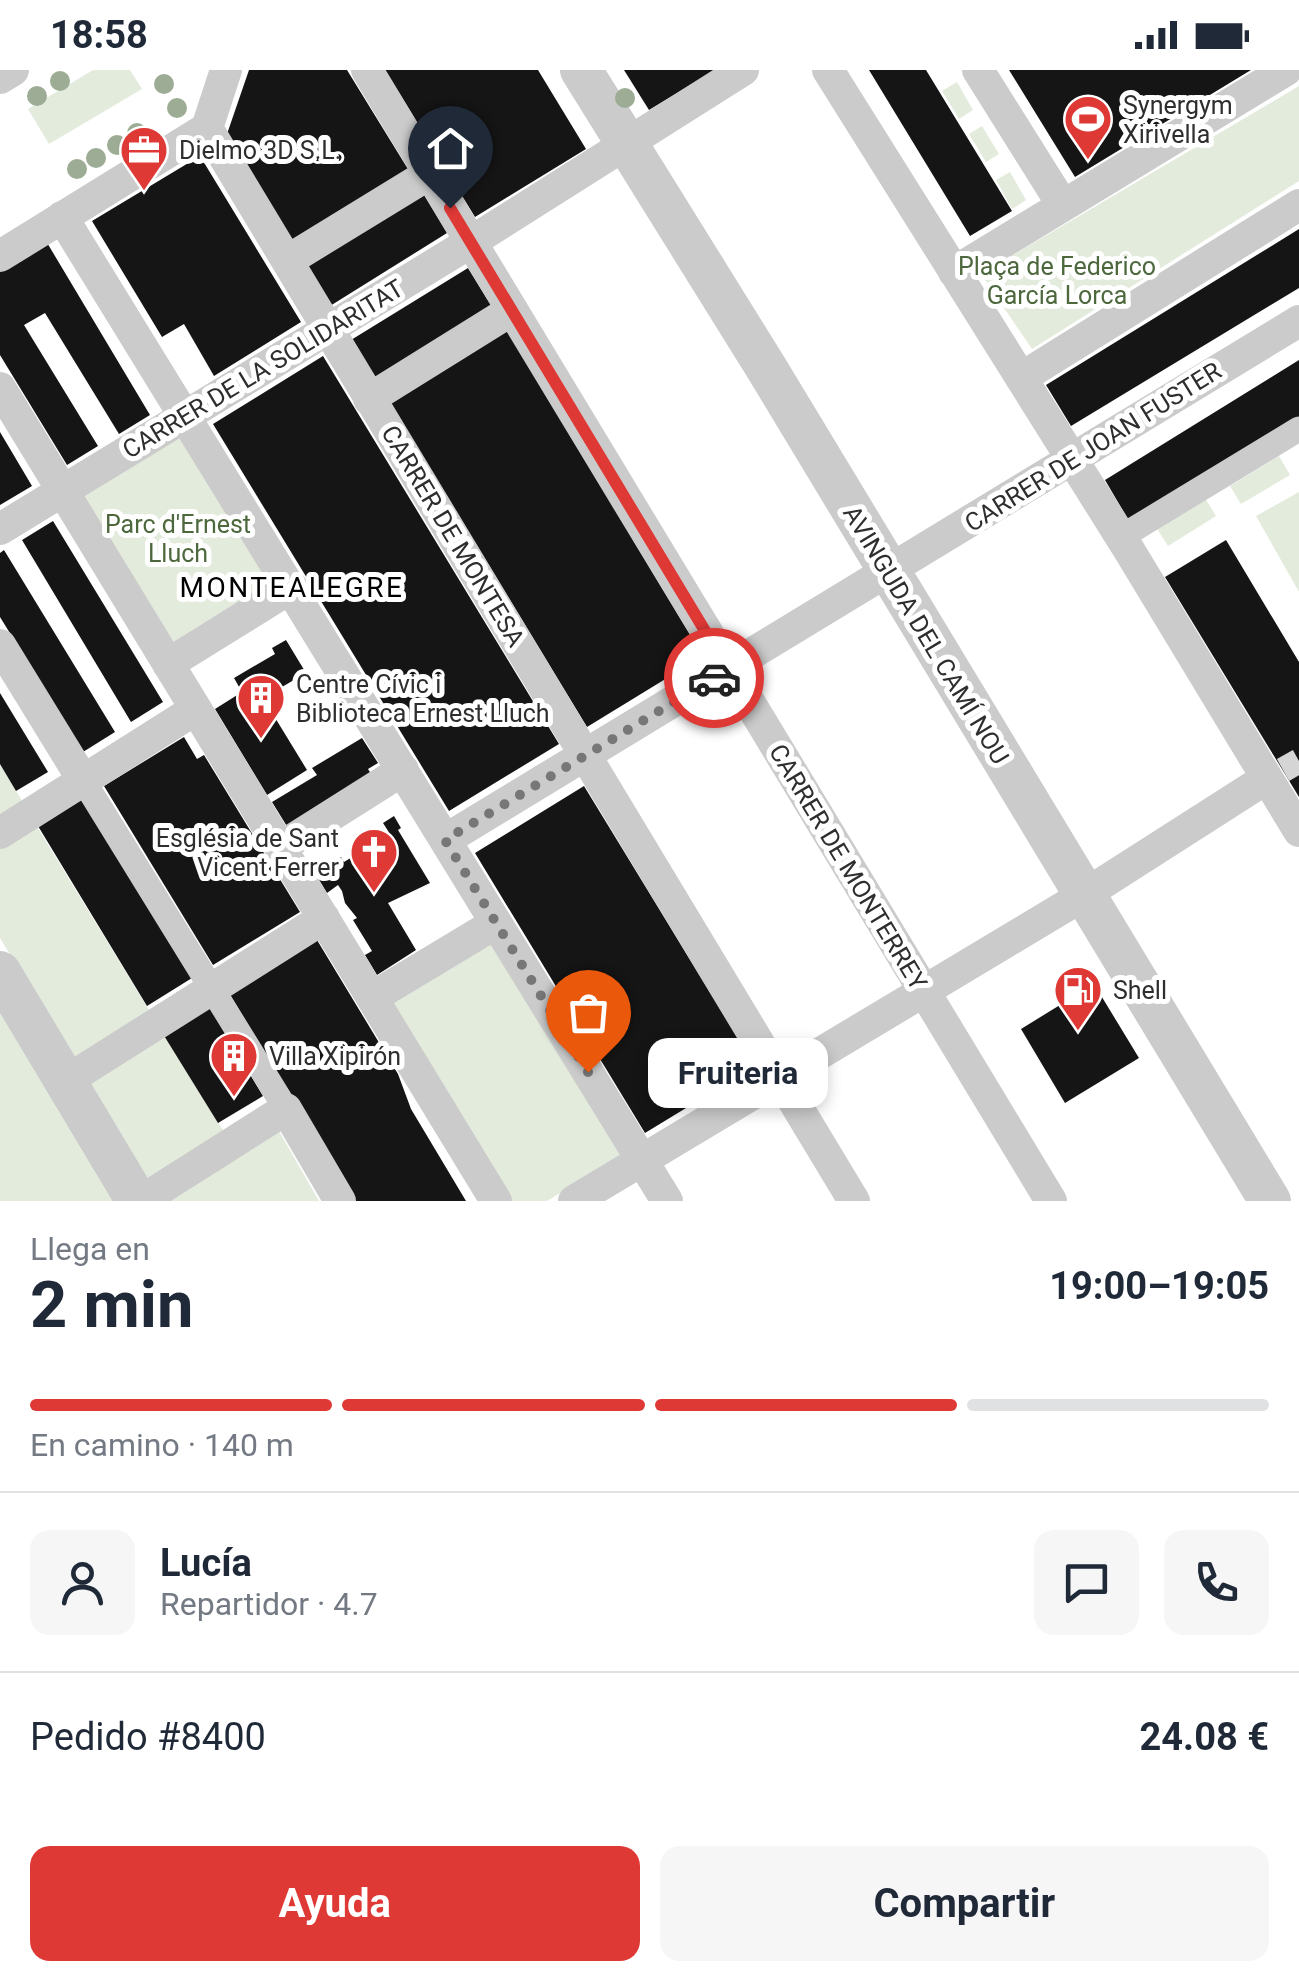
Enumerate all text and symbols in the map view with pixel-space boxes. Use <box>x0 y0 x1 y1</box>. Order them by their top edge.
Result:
text: 18:58 <box>50 13 148 57</box>
place label: Synergym Xirivella <box>1123 91 1233 149</box>
sports icon: Synergym Xirivella <box>1062 93 1114 161</box>
pin <box>408 106 493 209</box>
icon: home <box>423 121 478 176</box>
office icon: Dielmo 3D S.L. <box>118 124 170 192</box>
place label: Dielmo 3D S.L. <box>179 136 341 165</box>
park label: Plaça de Federico García Lorca <box>958 252 1156 310</box>
street label: CARRER DE LA SOLIDARITAT <box>117 273 409 464</box>
street label: CARRER DE JOAN FUSTER <box>960 356 1226 538</box>
street label: CARRER DE MONTESA <box>375 420 531 652</box>
street label: AVINGUDA DEL CAMÍ NOU <box>837 500 1016 770</box>
park label: Parc d'Ernest Lluch <box>105 510 251 568</box>
district label: MONTEALEGRE <box>180 571 404 604</box>
courier <box>664 628 764 728</box>
icon: car <box>687 651 742 706</box>
place label: Centre Cívic i Biblioteca Ernest Lluch <box>296 670 550 728</box>
building icon: Centre Cívic i Biblioteca Ernest Lluch <box>235 672 287 740</box>
street label: CARRER DE MONTERREY <box>763 739 933 995</box>
place label: Església de Sant Vicent Ferrer <box>156 824 340 882</box>
church icon: Església de Sant Vicent Ferrer <box>348 826 400 894</box>
fuel station icon: Shell <box>1052 964 1104 1032</box>
pin <box>546 970 631 1073</box>
place label: Shell <box>1113 976 1167 1005</box>
icon: bag <box>561 985 616 1040</box>
building icon: Villa Xipirón <box>208 1030 260 1098</box>
callout: Fruiteria <box>648 1037 828 1107</box>
place label: Villa Xipirón <box>269 1042 401 1071</box>
text: Fruiteria <box>678 1054 798 1092</box>
text: Llega en <box>30 1230 150 1268</box>
text: 19:00–19:05 <box>1049 1264 1269 1308</box>
text: 2 min <box>30 1267 193 1343</box>
text: En camino · 140 m <box>30 1426 294 1464</box>
button: person <box>30 1530 135 1635</box>
button: chat <box>1034 1530 1139 1635</box>
button: phone <box>1164 1530 1269 1635</box>
text: Lucía <box>160 1541 252 1585</box>
text: Repartidor · 4.7 <box>160 1585 378 1623</box>
text: Pedido #8400 <box>30 1715 266 1759</box>
text: 24.08 € <box>1140 1715 1269 1759</box>
button: Ayuda <box>30 1846 640 1961</box>
button: Compartir <box>660 1846 1269 1961</box>

